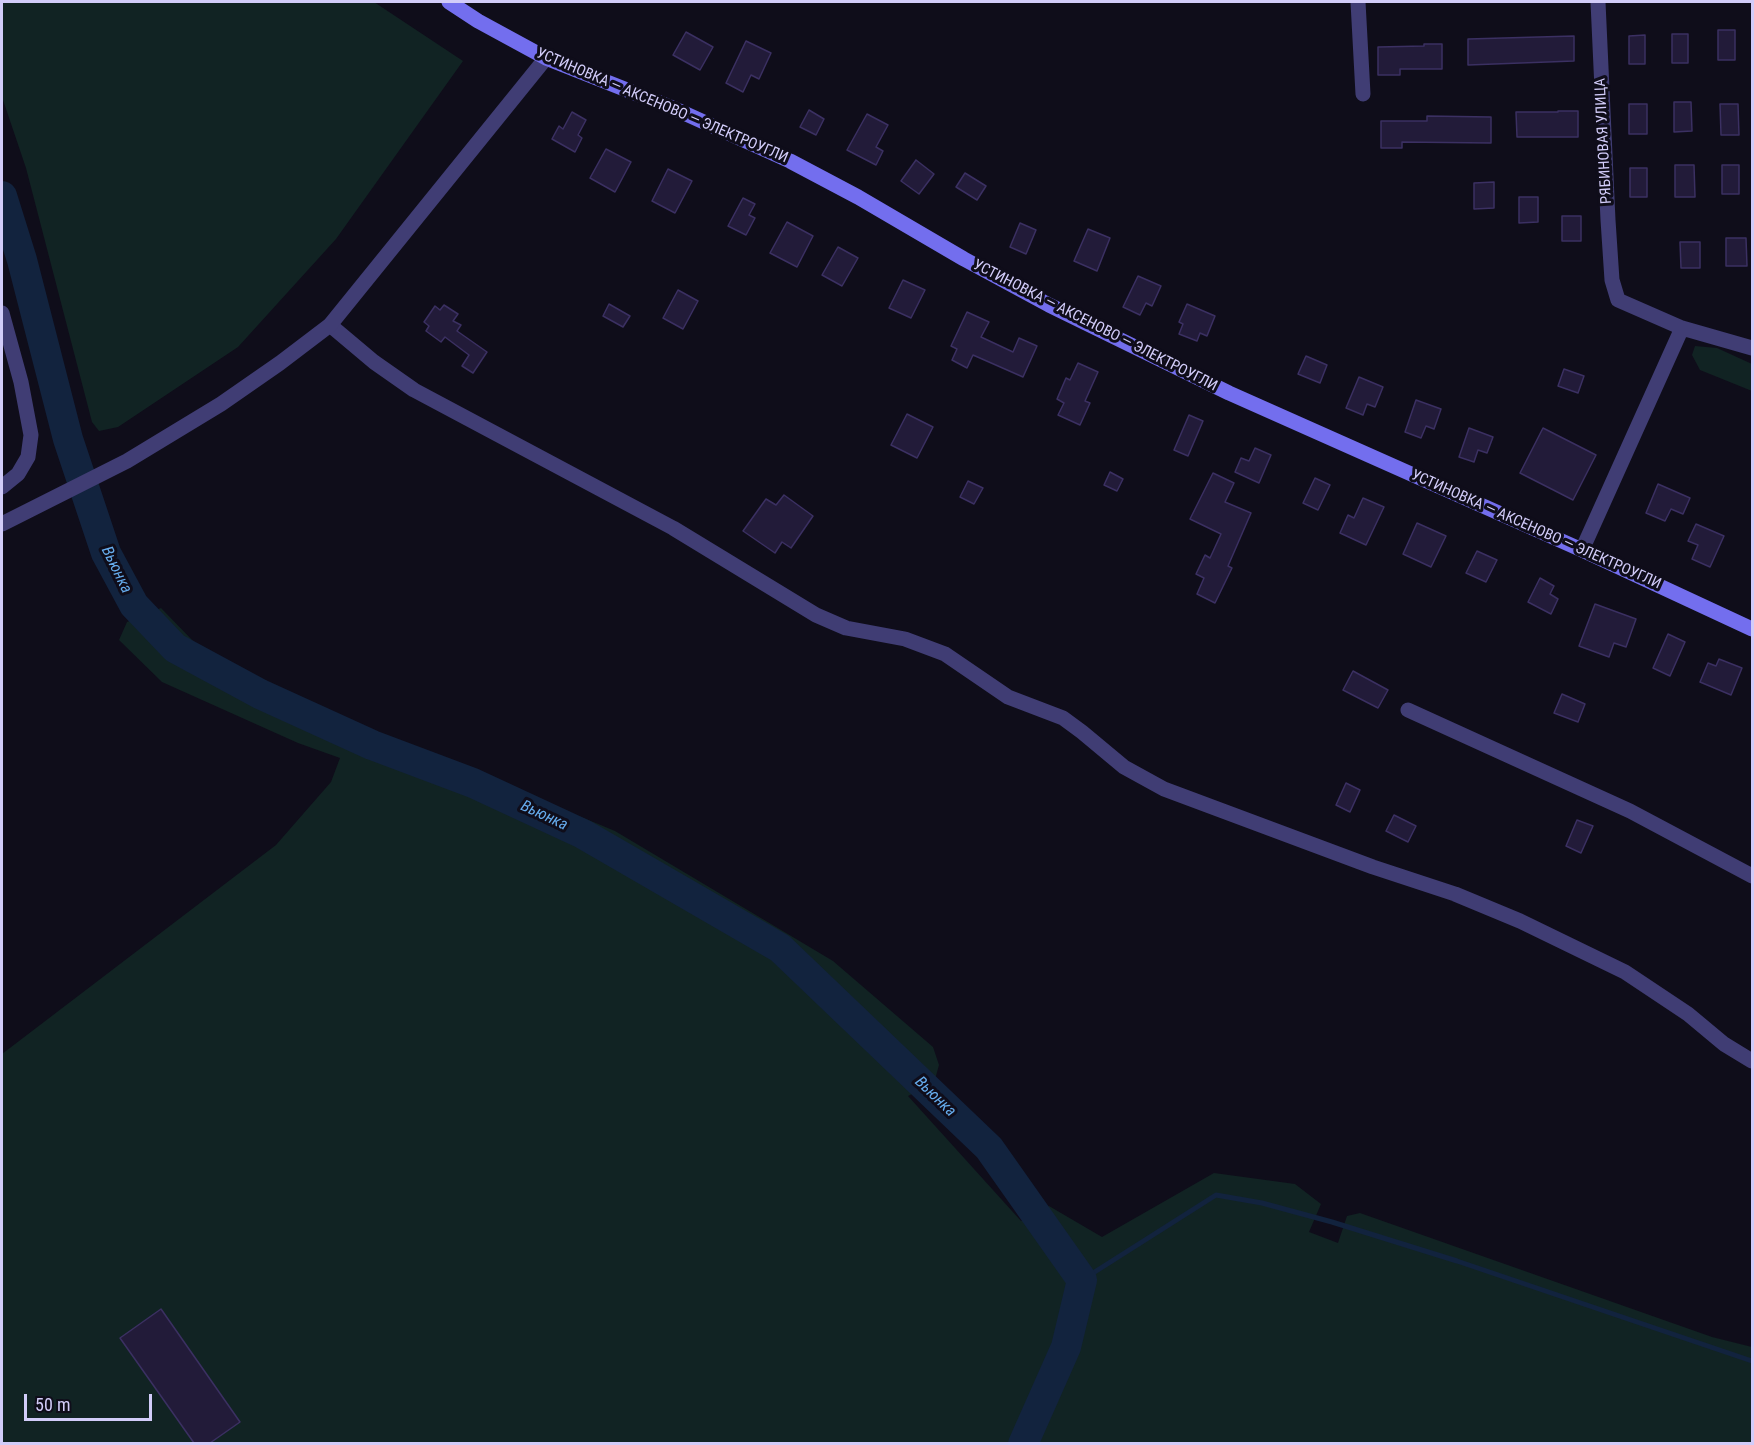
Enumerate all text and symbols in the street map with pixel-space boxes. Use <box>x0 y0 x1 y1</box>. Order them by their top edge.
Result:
street label: УСТИНОВКА — АКСЕНОВО — ЭЛЕКТРОУГЛИ <box>533 45 791 167</box>
street label: РЯБИНОВАЯ УЛИЦА <box>1592 78 1616 204</box>
street label: УСТИНОВКА — АКСЕНОВО — ЭЛЕКТРОУГЛИ <box>970 256 1220 396</box>
street label: УСТИНОВКА — АКСЕНОВО — ЭЛЕКТРОУГЛИ <box>1408 467 1664 593</box>
water label: Вьюнка <box>96 543 136 597</box>
water label: Вьюнка <box>517 797 571 835</box>
water label: Вьюнка <box>910 1073 960 1121</box>
scale bar <box>27 1382 154 1420</box>
text: 50 m <box>35 1394 70 1415</box>

